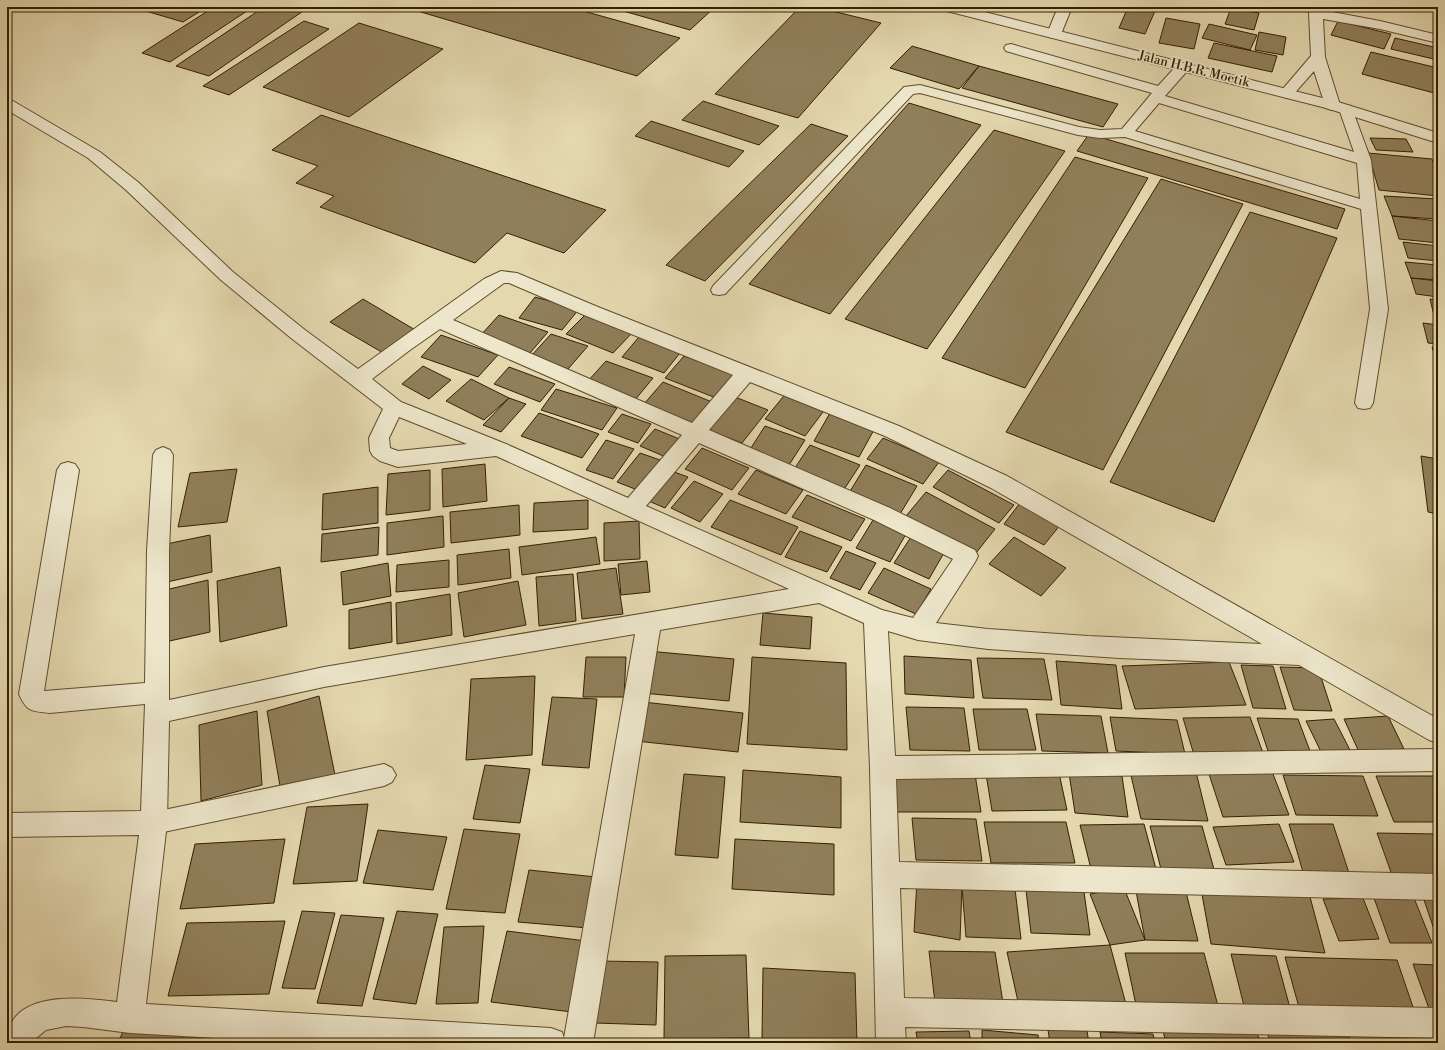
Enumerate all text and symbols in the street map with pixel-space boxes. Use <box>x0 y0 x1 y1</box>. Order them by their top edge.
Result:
street label: Jalan H.B.R. Moetik <box>1136 47 1252 91</box>

